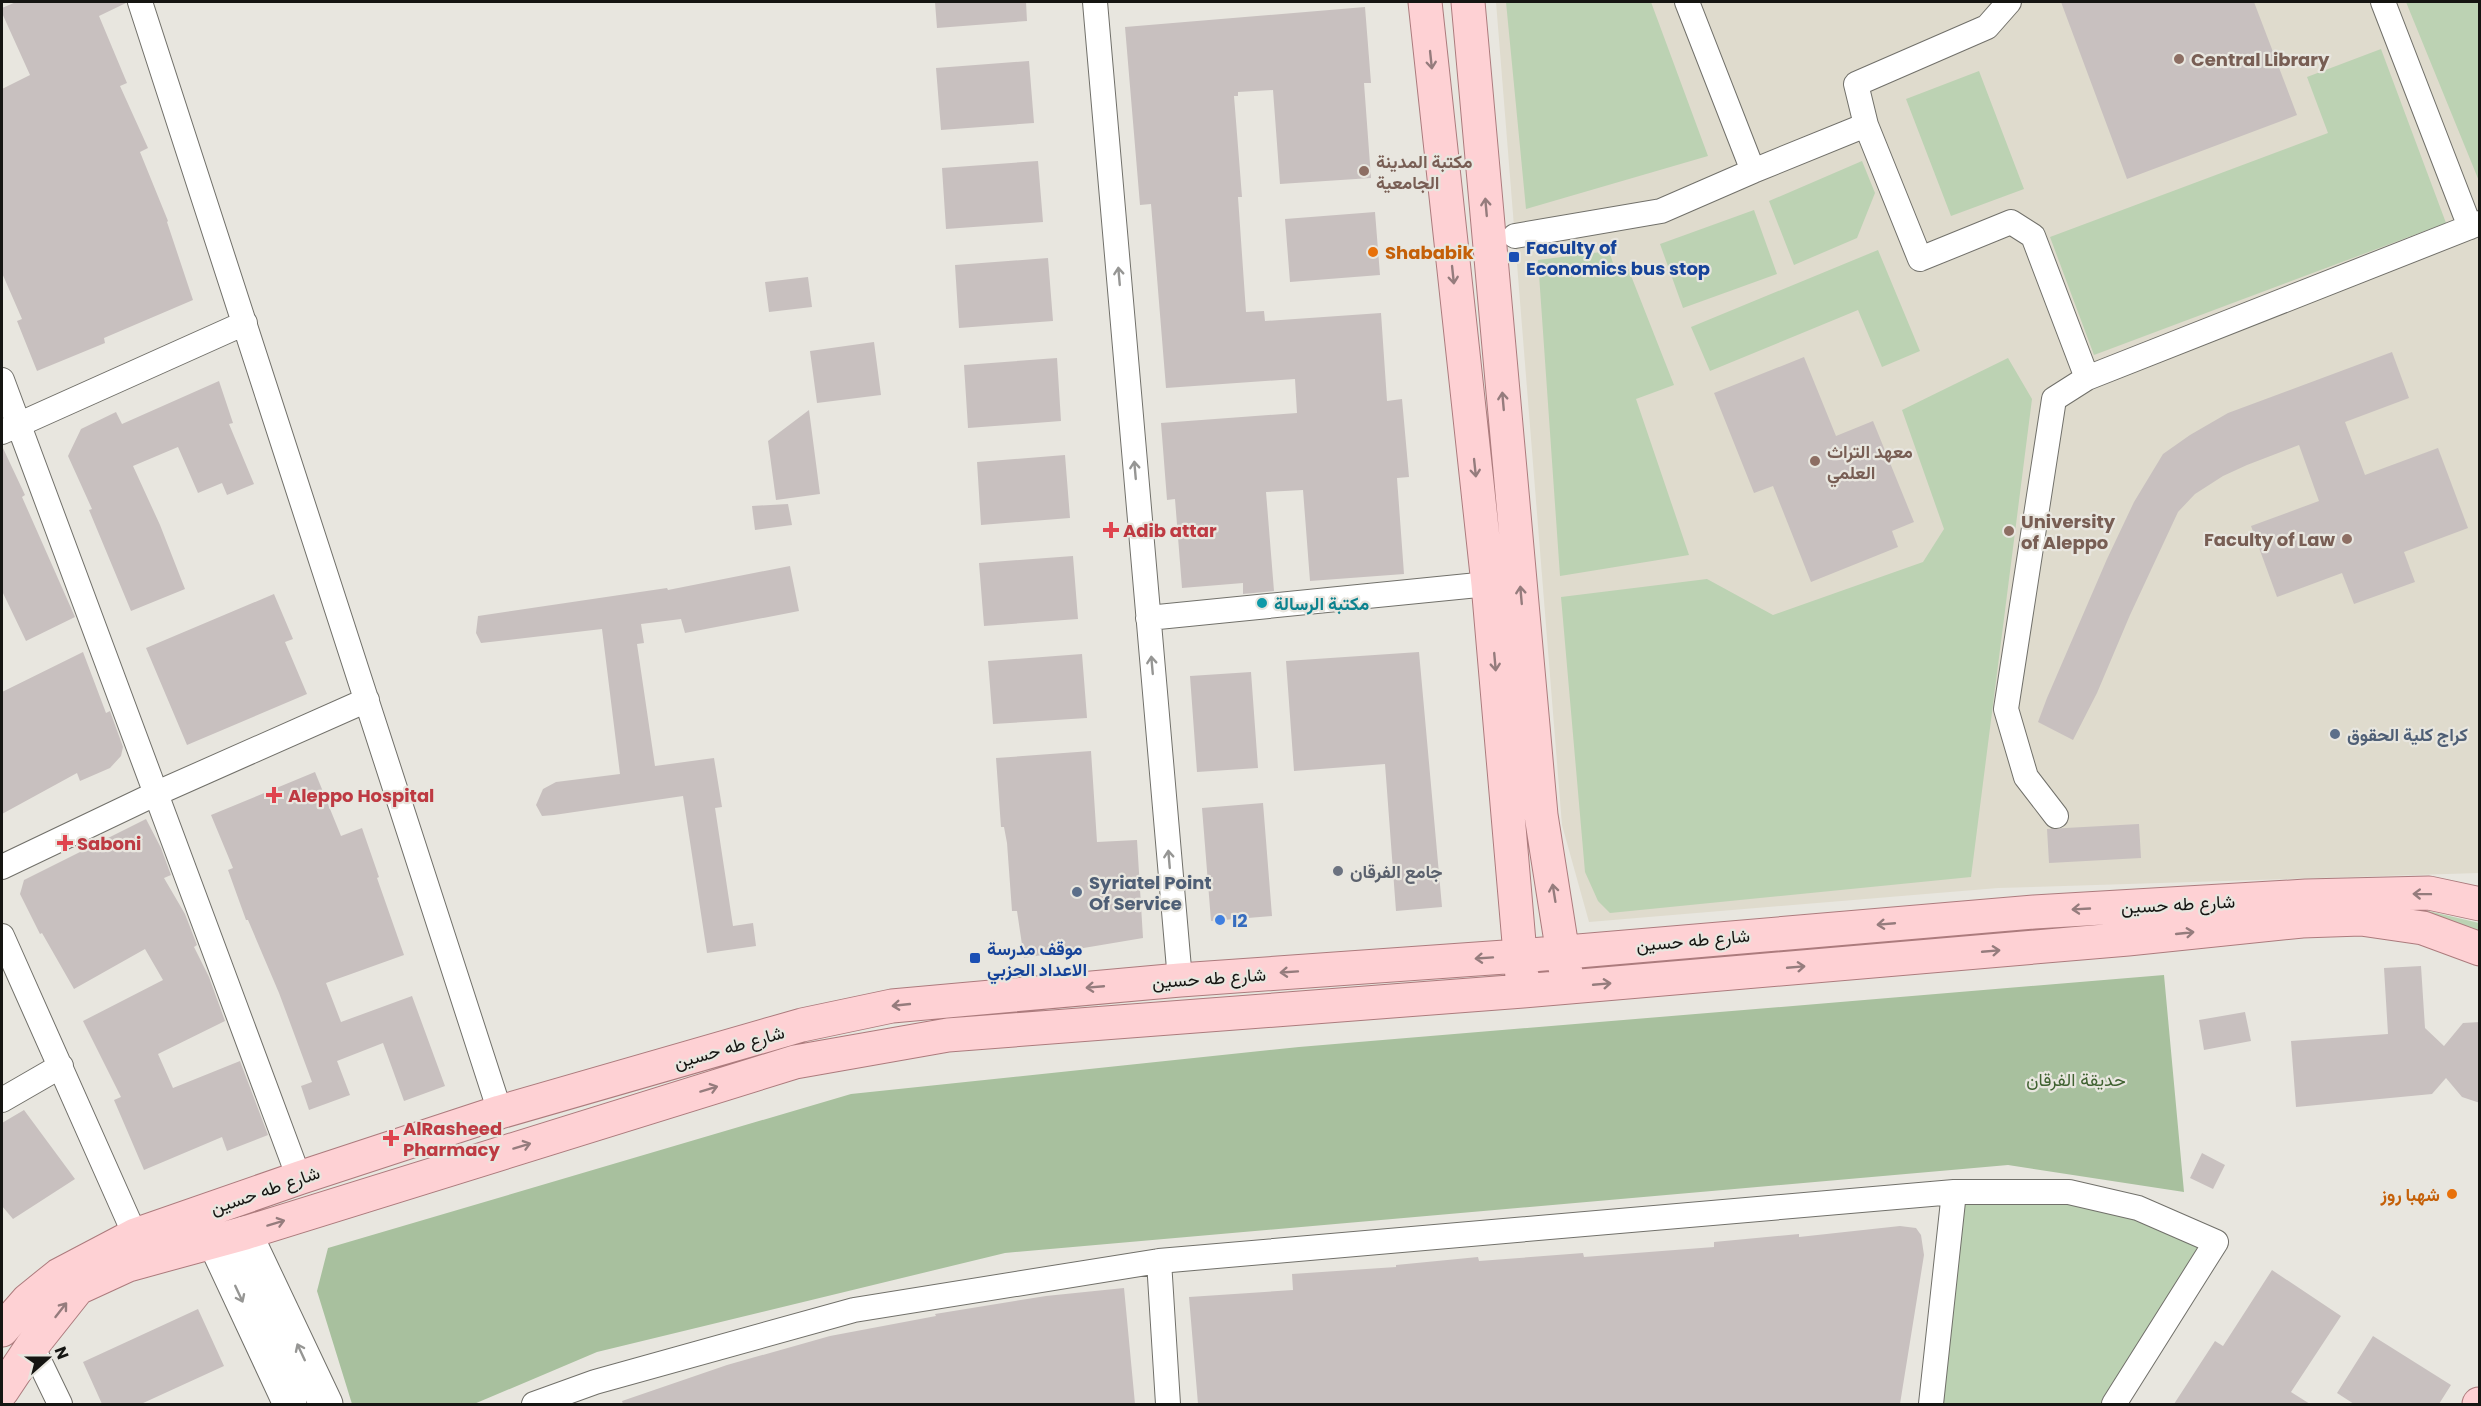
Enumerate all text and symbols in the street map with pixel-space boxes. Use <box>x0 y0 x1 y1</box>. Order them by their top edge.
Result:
place label: Central Library <box>2191 47 2330 72</box>
one-way arrow <box>1425 49 1436 69</box>
marker: Central Library <box>2172 52 2186 66</box>
place label: مكتبة المدينة الجامعية <box>1376 149 1473 195</box>
marker: مكتبة المدينة الجامعية <box>1357 164 1371 178</box>
one-way arrow <box>1480 198 1491 217</box>
place label: Faculty of Economics bus stop <box>1526 235 1710 281</box>
place label: Shababik <box>1385 240 1474 265</box>
marker: Shababik <box>1366 245 1380 259</box>
marker: Faculty of Economics bus stop <box>1507 250 1521 264</box>
one-way arrow <box>1448 264 1459 284</box>
one-way arrow <box>1113 267 1124 286</box>
one-way arrow <box>1497 392 1508 412</box>
place label: معهد التراث العلمي <box>1827 439 1913 488</box>
marker: معهد التراث العلمي <box>1808 454 1822 468</box>
one-way arrow <box>1470 458 1481 478</box>
one-way arrow <box>1129 461 1140 481</box>
place label: University of Aleppo <box>2021 509 2116 555</box>
place label: Adib attar <box>1123 518 1217 543</box>
marker: Adib attar <box>1104 523 1118 537</box>
marker: University of Aleppo <box>2002 524 2016 538</box>
place label: Faculty of Law <box>2204 527 2335 552</box>
marker: Faculty of Law <box>2340 532 2354 546</box>
one-way arrow <box>1515 586 1526 606</box>
place label: مكتبة الرسالة <box>1274 591 1369 616</box>
marker: مكتبة الرسالة <box>1255 596 1269 610</box>
one-way arrow <box>1489 652 1500 672</box>
one-way arrow <box>1146 655 1157 675</box>
place label: كراج كلية الحقوق <box>2347 722 2468 747</box>
marker: كراج كلية الحقوق <box>2328 727 2342 741</box>
place label: Aleppo Hospital <box>288 783 434 808</box>
marker: Aleppo Hospital <box>265 786 283 804</box>
place label: Saboni <box>77 831 141 856</box>
marker: Saboni <box>58 836 72 850</box>
one-way arrow <box>1163 849 1174 869</box>
place label: جامع الفرقان <box>1350 859 1443 884</box>
marker: جامع الفرقان <box>1331 864 1345 878</box>
place label: Syriatel Point Of Service <box>1089 870 1212 916</box>
one-way arrow <box>1548 884 1559 904</box>
marker: Syriatel Point Of Service <box>1070 885 1084 899</box>
one-way arrow <box>2413 888 2433 900</box>
street label: شارع طه حسين <box>2120 889 2236 919</box>
one-way arrow <box>2071 904 2091 915</box>
place label: I2 <box>1232 908 1248 933</box>
marker: I2 <box>1213 913 1227 927</box>
one-way arrow <box>1877 919 1897 930</box>
street label: شارع طه حسين <box>1635 923 1751 957</box>
one-way arrow <box>2175 927 2194 938</box>
place label: موقف مدرسة الاعداد الحزبي <box>987 936 1087 985</box>
one-way arrow <box>1980 945 2000 956</box>
marker: موقف مدرسة الاعداد الحزبي <box>968 951 982 965</box>
one-way arrow <box>1474 953 1494 964</box>
one-way arrow <box>1786 961 1806 972</box>
street label: شارع طه حسين <box>1151 962 1267 994</box>
one-way arrow <box>1280 967 1300 978</box>
one-way arrow <box>1592 978 1612 989</box>
one-way arrow <box>1085 982 1105 993</box>
one-way arrow <box>891 1000 911 1011</box>
street label: شارع طه حسين <box>671 1019 787 1075</box>
park label: حديقة الفرقان <box>2026 1067 2126 1092</box>
one-way arrow <box>699 1082 718 1093</box>
place label: AlRasheed Pharmacy <box>403 1116 502 1162</box>
marker: AlRasheed Pharmacy <box>384 1131 398 1145</box>
one-way arrow <box>512 1140 531 1151</box>
street label: شارع طه حسين <box>207 1160 323 1220</box>
place label: شهبا روز <box>2380 1182 2440 1207</box>
marker: شهبا روز <box>2445 1187 2459 1201</box>
one-way arrow <box>266 1217 285 1228</box>
one-way arrow <box>233 1285 245 1303</box>
one-way arrow <box>54 1302 67 1318</box>
north arrow <box>18 1328 78 1388</box>
text: N <box>49 1343 74 1363</box>
one-way arrow <box>294 1343 306 1361</box>

